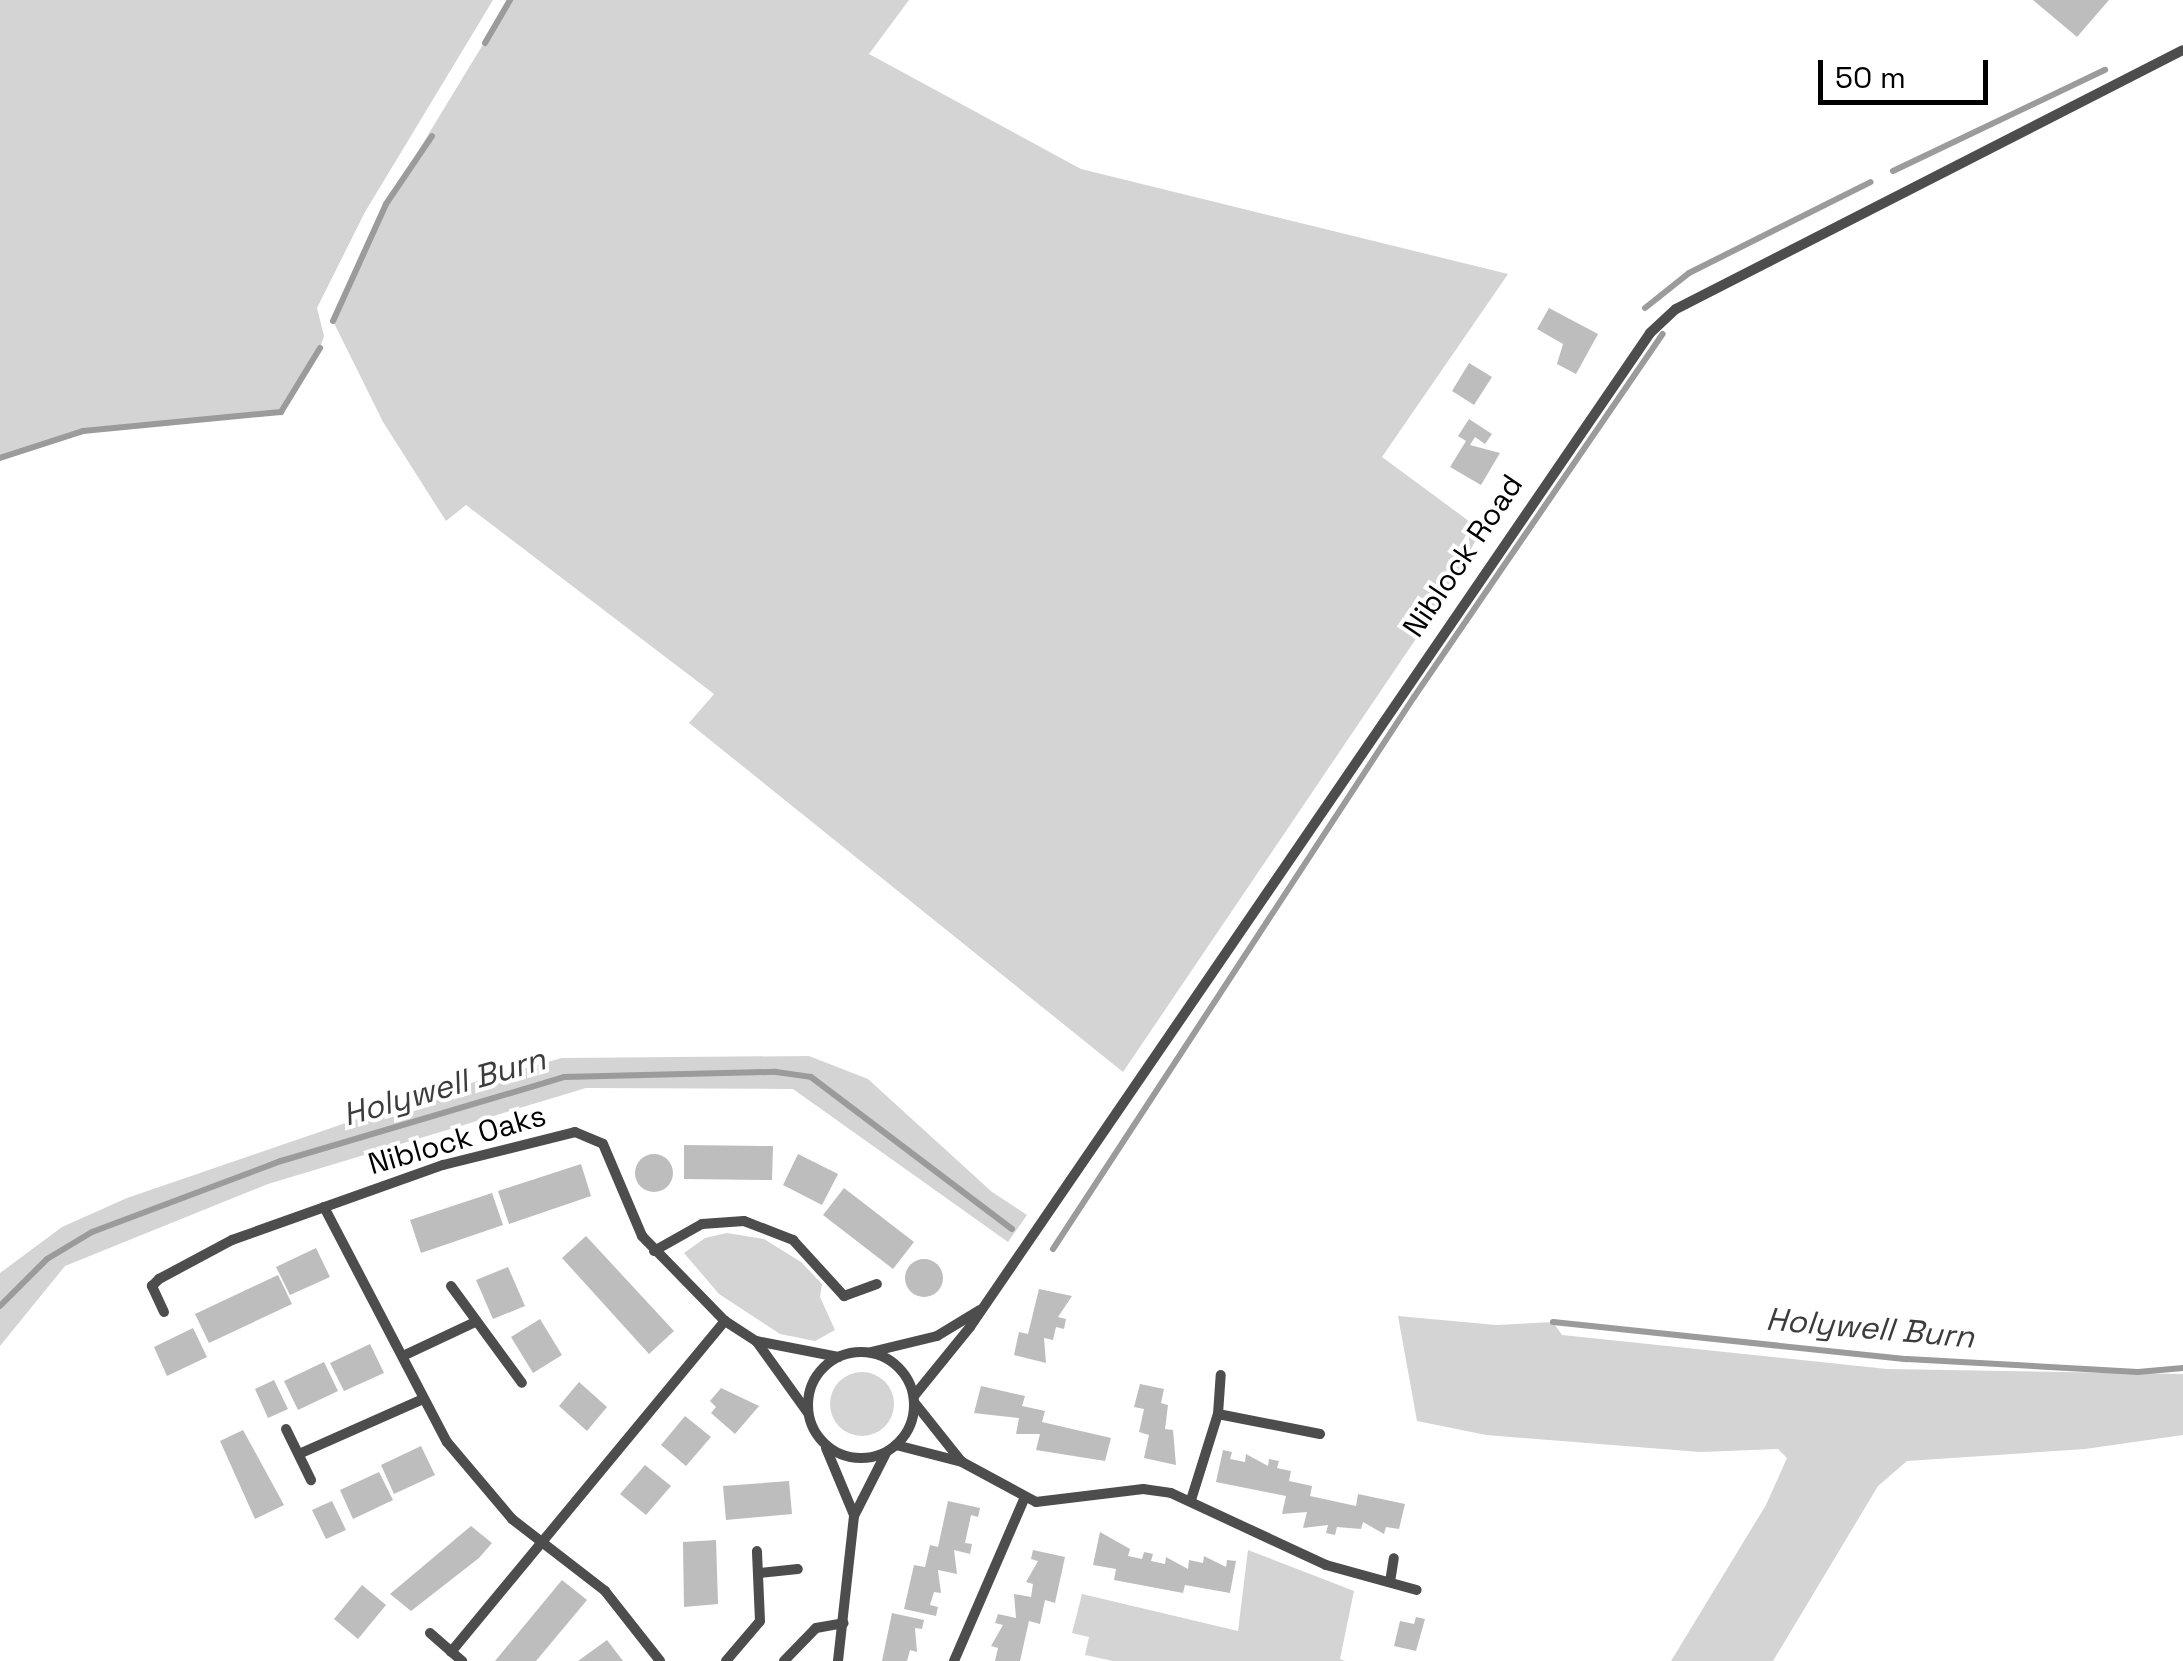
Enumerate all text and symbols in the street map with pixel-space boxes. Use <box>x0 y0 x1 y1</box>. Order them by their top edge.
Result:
scale bar <box>1823 40 1993 102</box>
text: 50 m <box>1835 58 1906 97</box>
street label: Niblock Road <box>1396 468 1530 644</box>
water label: Holywell Burn <box>338 1040 550 1134</box>
street label: Niblock Oaks <box>364 1097 550 1183</box>
water label: Holywell Burn <box>1764 1300 1976 1356</box>

